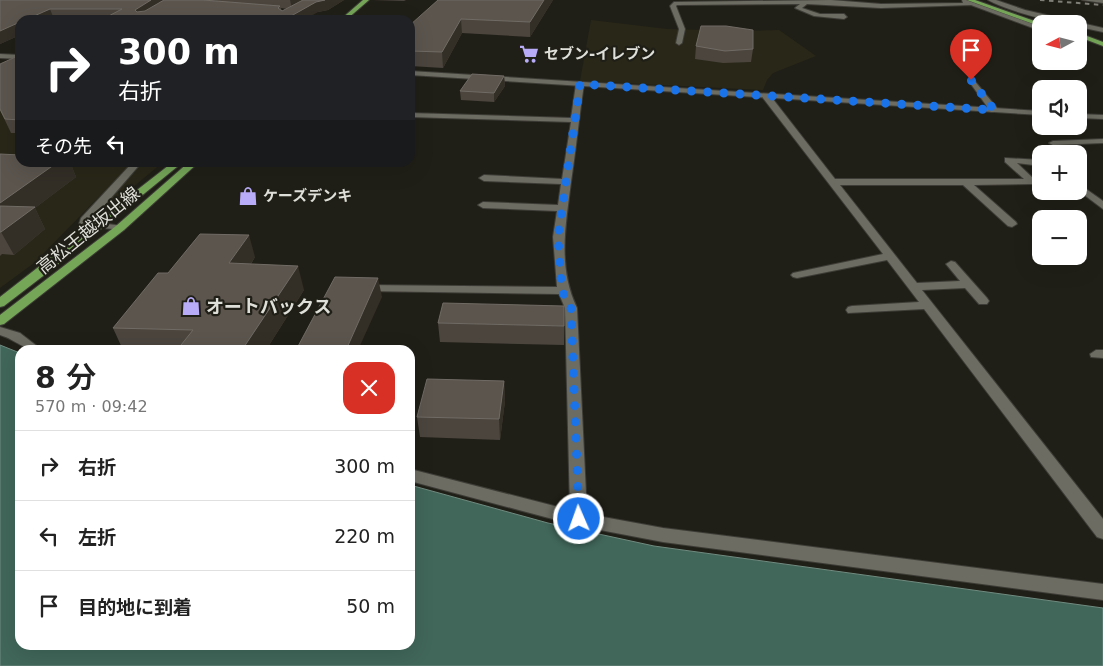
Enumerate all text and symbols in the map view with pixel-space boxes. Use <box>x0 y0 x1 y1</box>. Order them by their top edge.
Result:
north arrow <box>1032 15 1088 70</box>
map controls <box>1032 15 1087 265</box>
pin <box>950 29 992 80</box>
text: 300 m <box>118 32 240 72</box>
icon: right <box>35 35 100 100</box>
icon: arrive <box>957 36 985 64</box>
supermarket icon: セブン-イレブン <box>518 43 540 65</box>
place label: セブン-イレブン <box>544 45 655 63</box>
text: 右折 <box>118 79 162 104</box>
button: sound <box>1032 80 1087 135</box>
icon: left <box>102 130 130 158</box>
text: その先 <box>35 135 92 157</box>
button: + <box>1032 145 1087 200</box>
street label: 高松王越坂出線 <box>32 182 144 278</box>
shop icon: ケーズデンキ <box>237 185 259 207</box>
place label: ケーズデンキ <box>263 187 352 205</box>
button: − <box>1032 210 1087 265</box>
shop icon: オートバックス <box>180 295 202 317</box>
place label: オートバックス <box>206 296 331 317</box>
text: 8 分 <box>35 360 96 395</box>
button: close <box>343 362 395 414</box>
text: 570 m · 09:42 <box>35 397 148 416</box>
icon: right <box>35 452 63 480</box>
text: 300 m <box>334 455 395 477</box>
text: 右折 <box>78 456 116 478</box>
position arrow <box>552 492 604 544</box>
icon: left <box>35 522 63 550</box>
text: 220 m <box>334 525 395 547</box>
text: 左折 <box>78 526 116 548</box>
icon: arrive <box>35 592 63 620</box>
text: 50 m <box>346 595 395 617</box>
text: 目的地に到着 <box>78 596 192 618</box>

